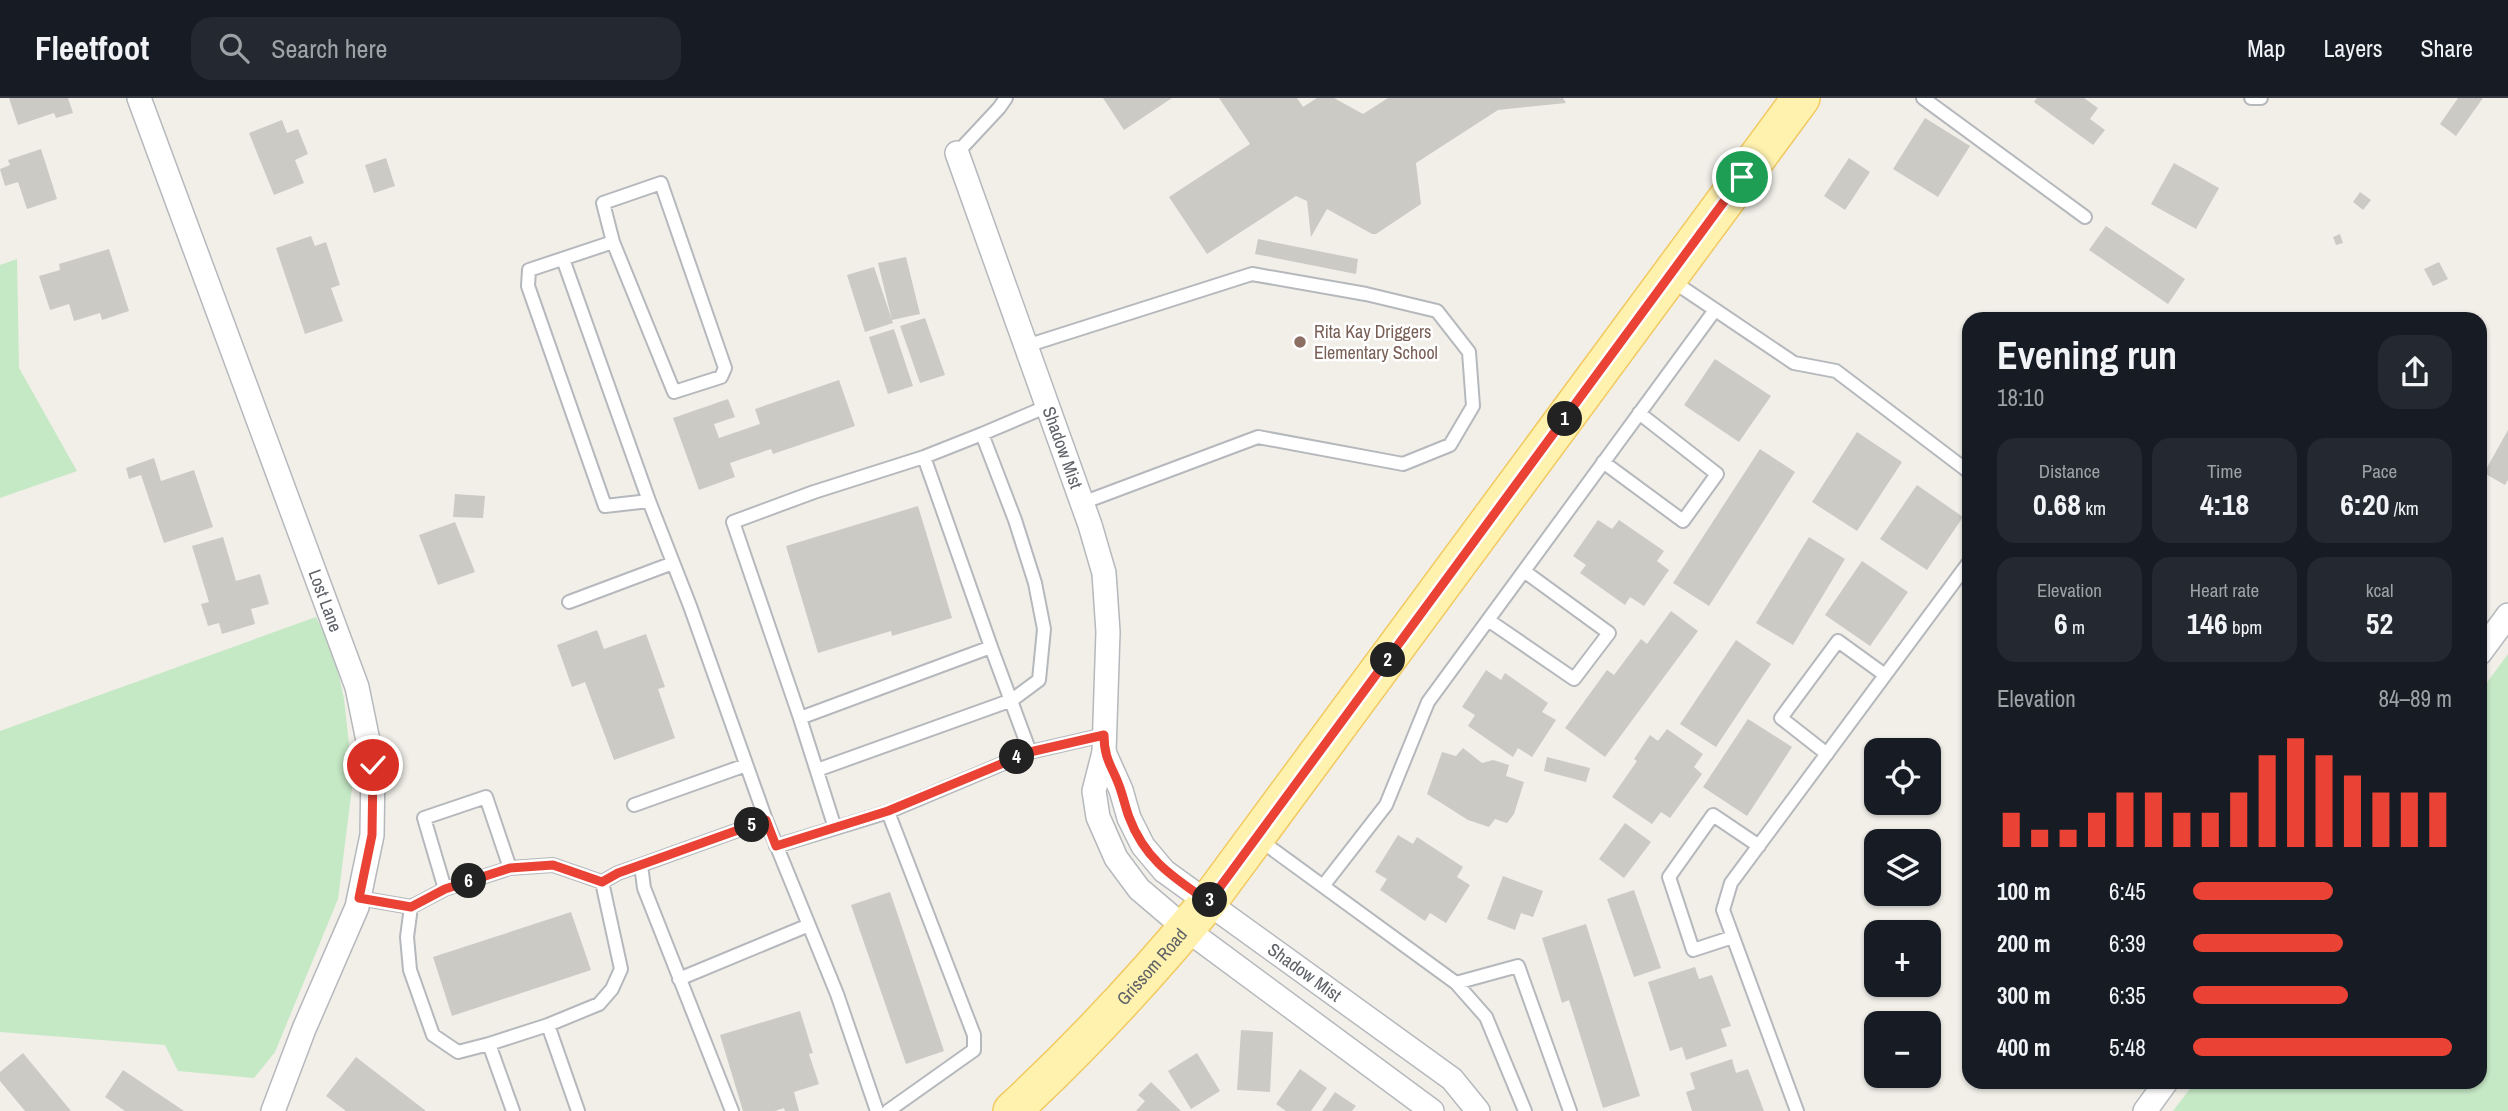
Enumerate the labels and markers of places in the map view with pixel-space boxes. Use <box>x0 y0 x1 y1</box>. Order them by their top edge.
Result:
pin <box>1712 147 1772 207</box>
place label: Rita Kay Driggers Elementary School <box>1314 319 1438 365</box>
marker: Rita Kay Driggers Elementary School <box>1292 334 1308 350</box>
pin: 1 <box>1548 402 1582 436</box>
pin: 2 <box>1370 642 1406 678</box>
pin <box>343 735 403 795</box>
pin: 4 <box>1000 740 1034 774</box>
pin: 5 <box>734 808 770 842</box>
pin: 6 <box>452 864 486 898</box>
pin: 3 <box>1192 882 1228 918</box>

